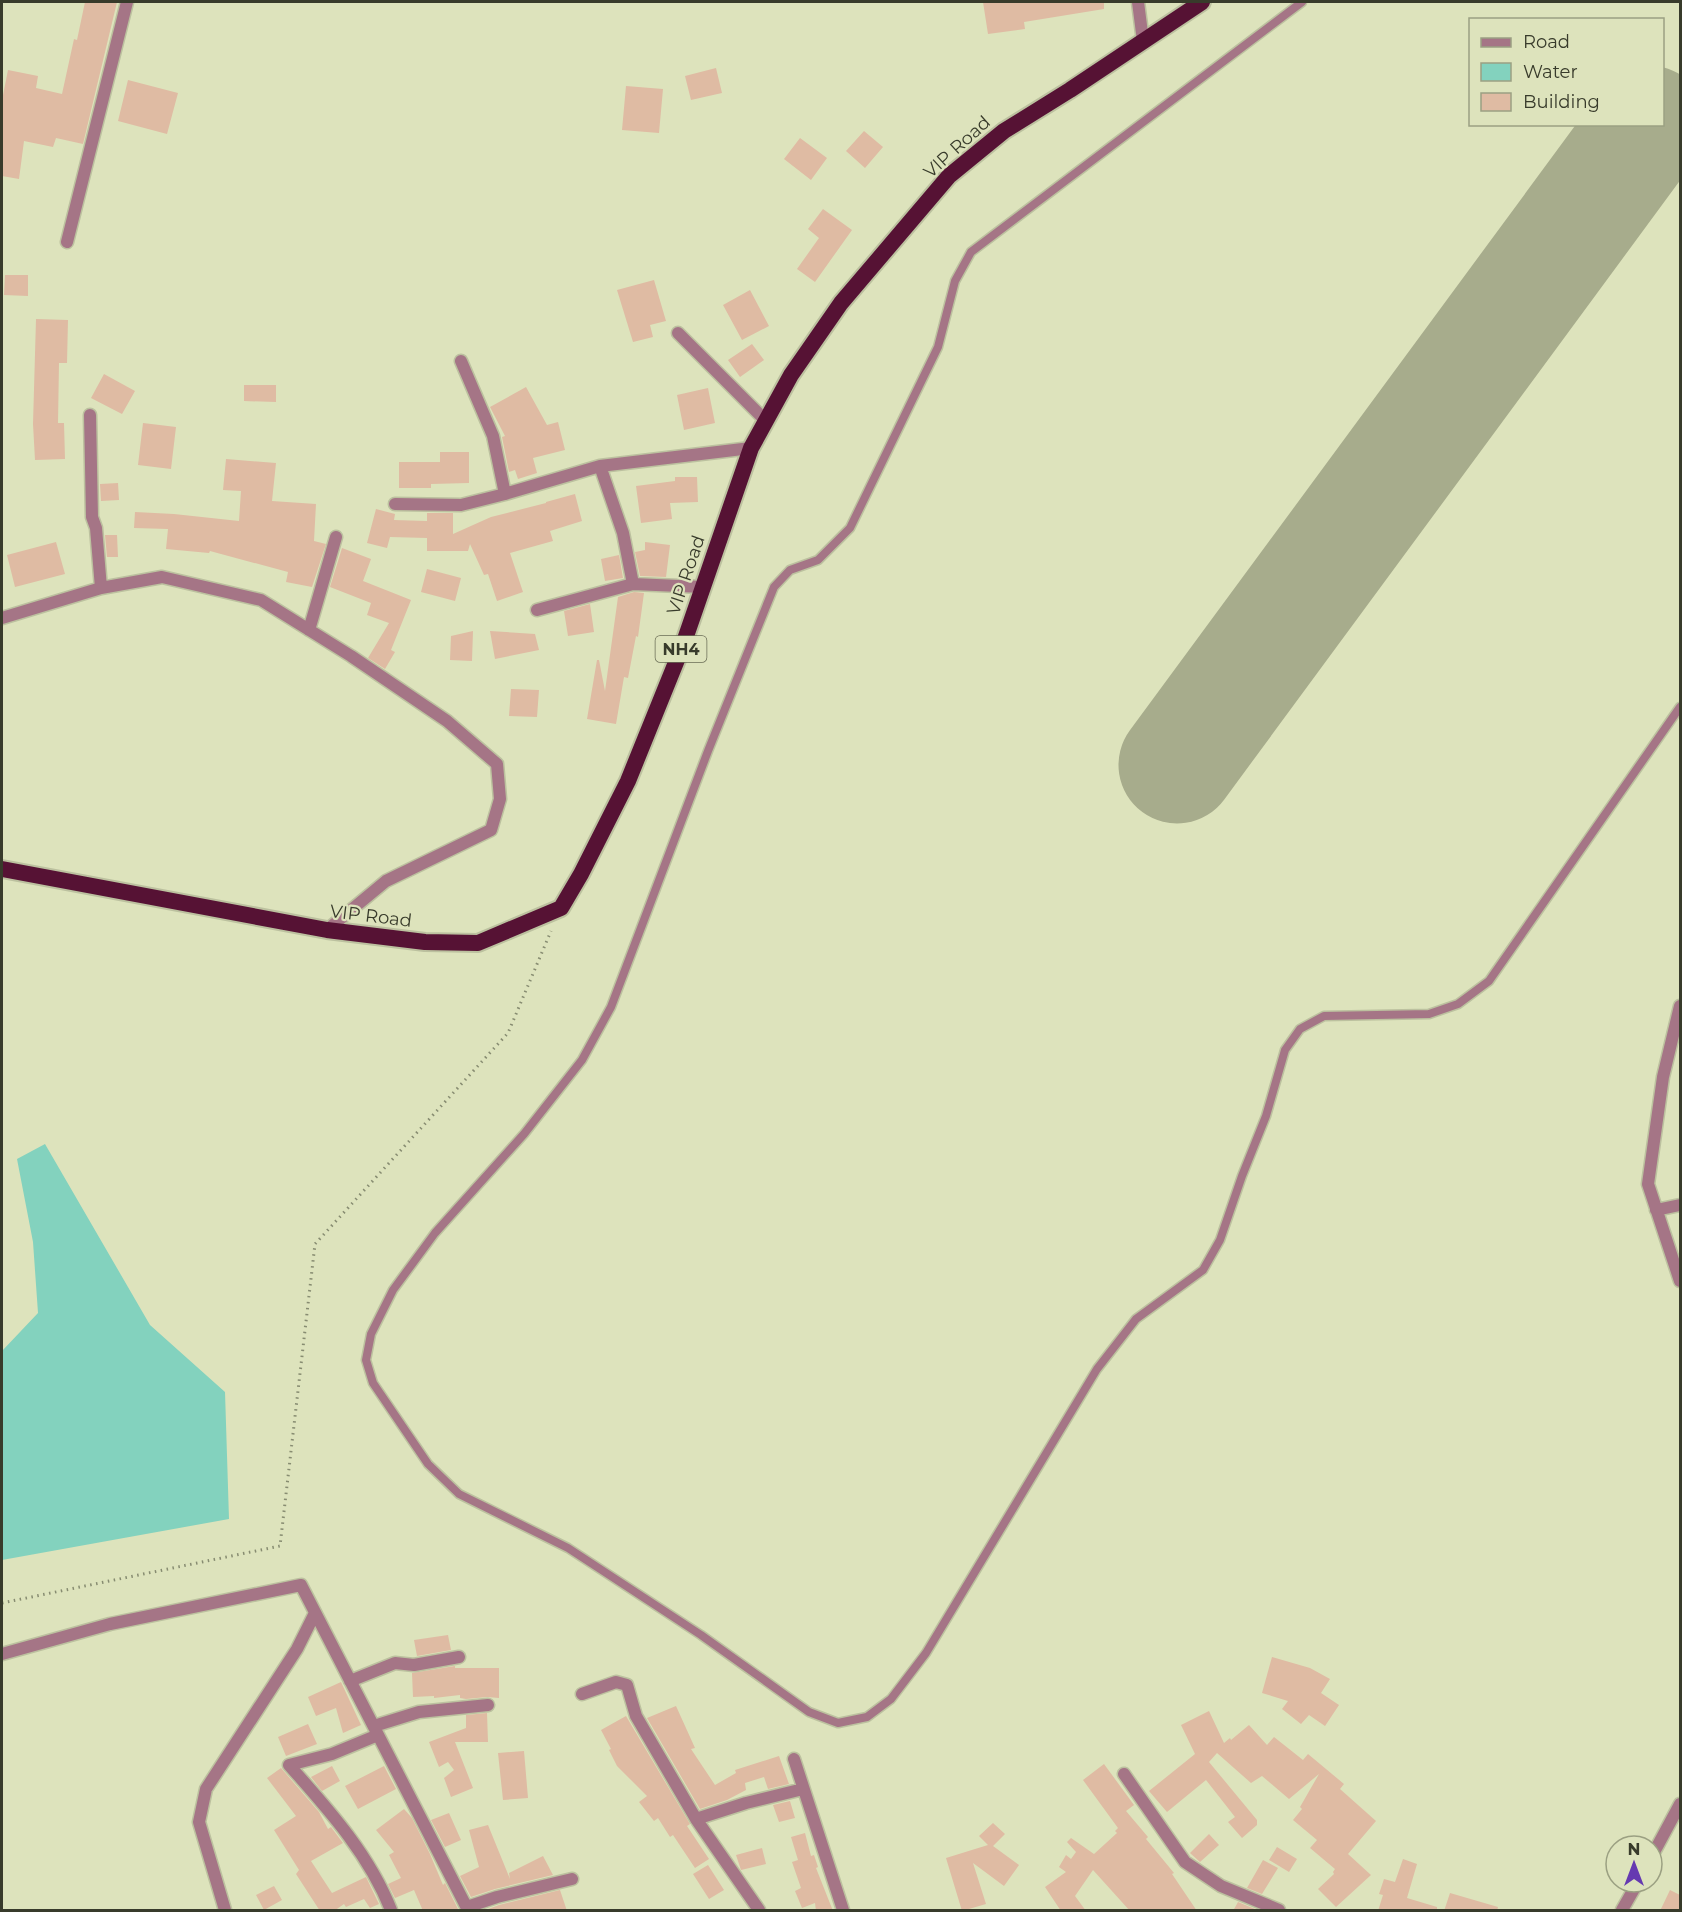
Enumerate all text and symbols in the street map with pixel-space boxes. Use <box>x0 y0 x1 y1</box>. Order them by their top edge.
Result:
legend <box>1469 18 1664 126</box>
text: Road <box>1523 31 1570 53</box>
text: Water <box>1523 61 1578 83</box>
text: Building <box>1523 91 1600 113</box>
street label: VIP Road <box>919 111 995 183</box>
street label: VIP Road <box>662 532 710 618</box>
road number: NH4 <box>656 636 706 662</box>
street label: VIP Road <box>329 900 413 932</box>
north arrow <box>1604 1834 1664 1894</box>
text: N <box>1628 1840 1640 1859</box>

